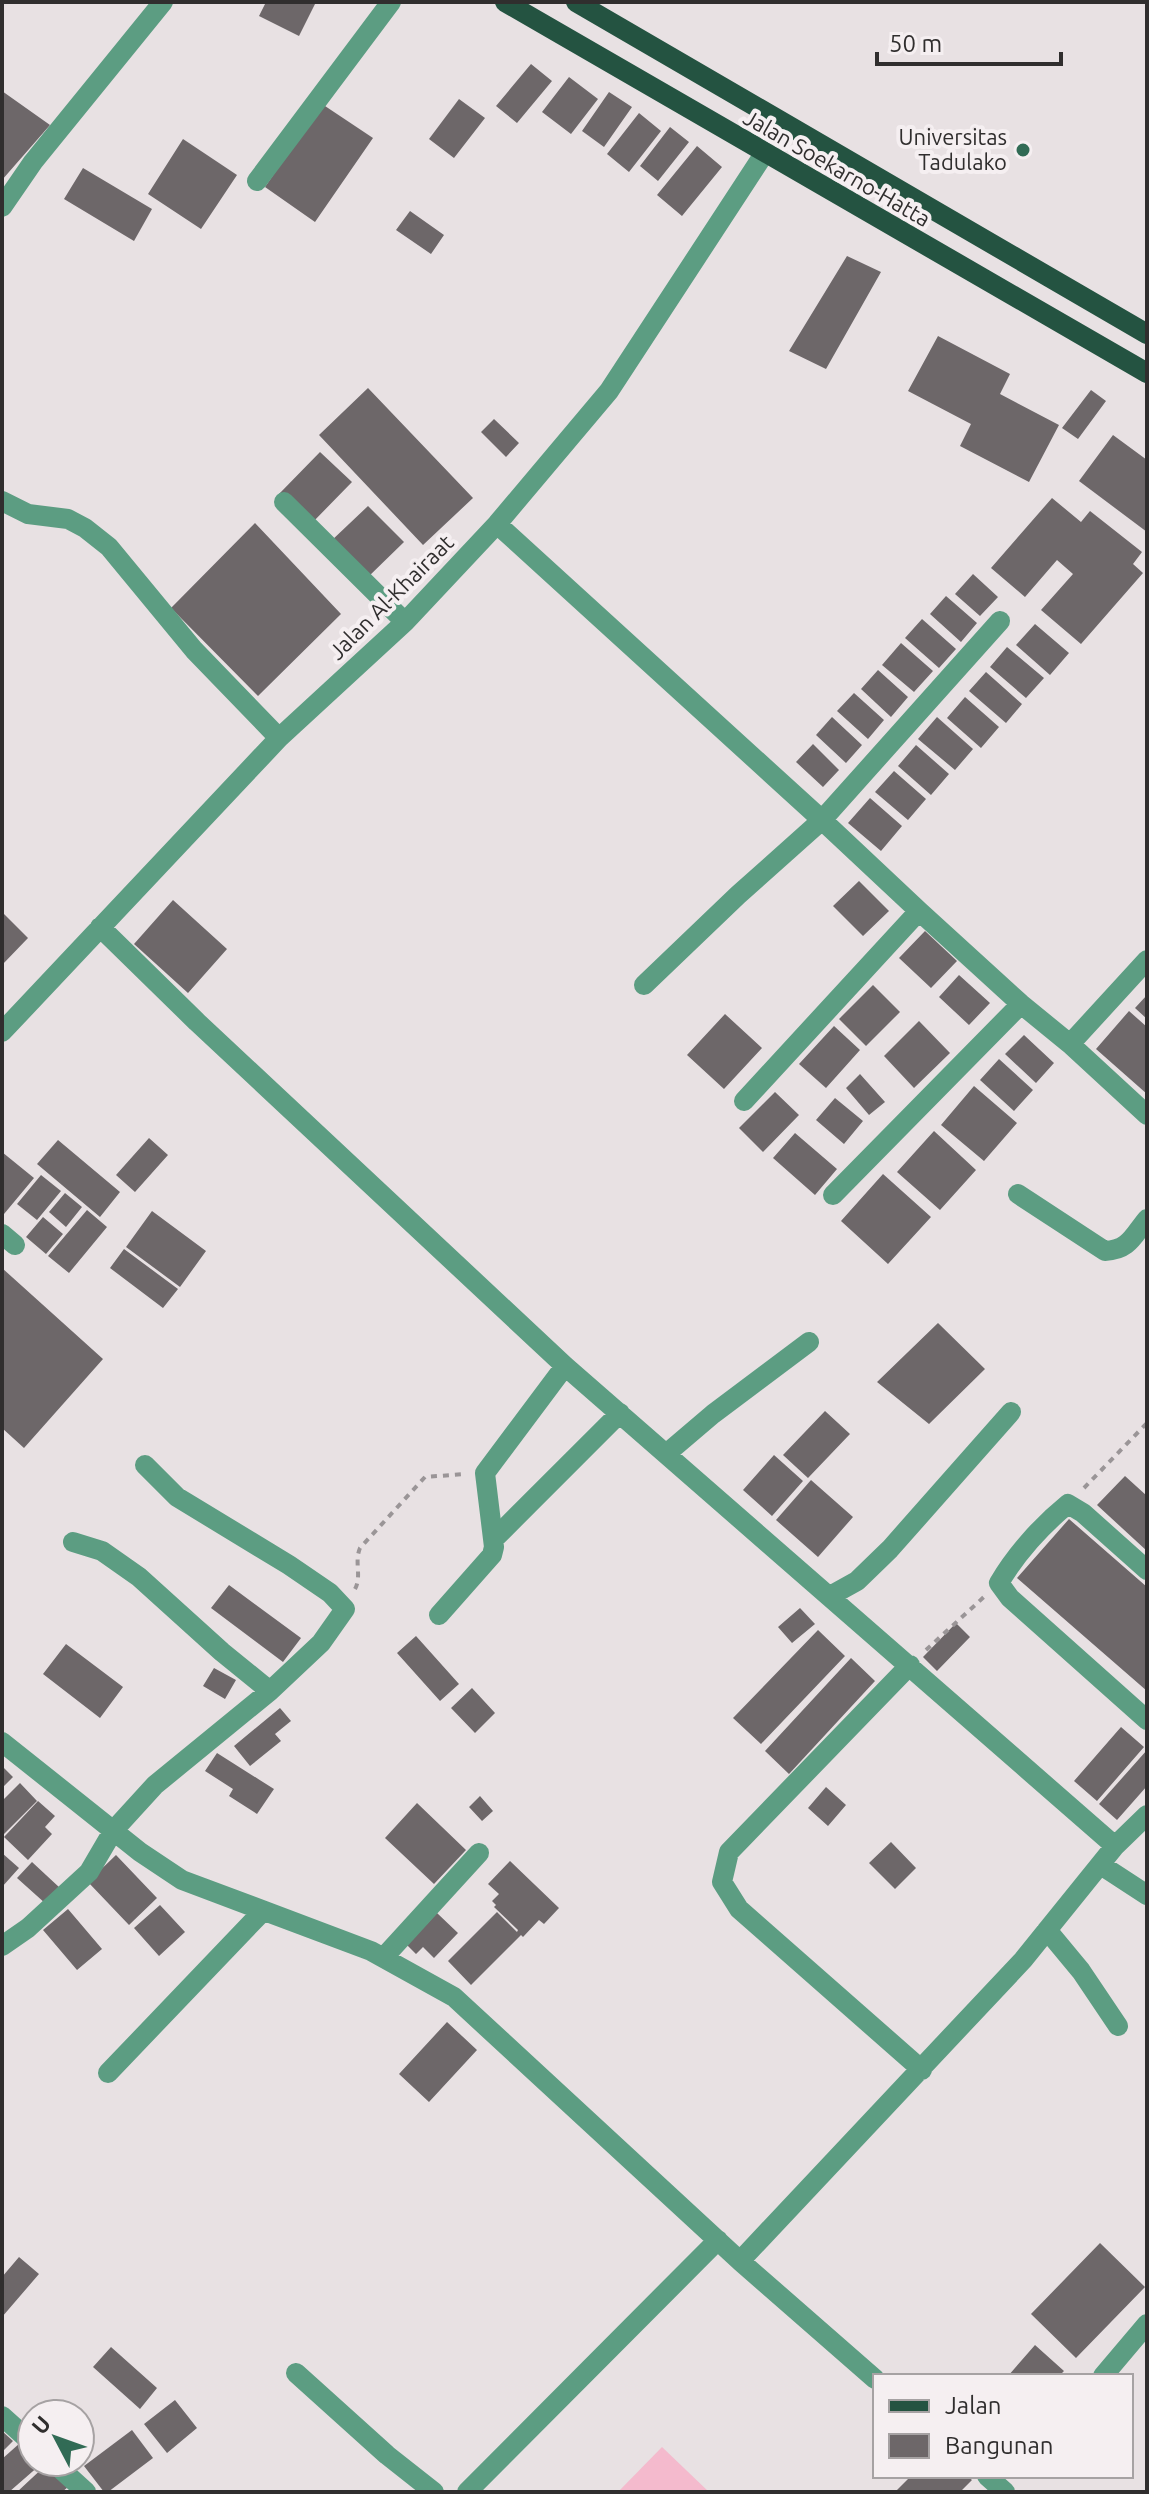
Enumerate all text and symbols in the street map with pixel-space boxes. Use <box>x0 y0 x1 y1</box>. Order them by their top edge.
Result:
scale bar <box>877 16 1061 66</box>
text: 50 m <box>889 30 942 57</box>
street label: Jalan Soekarno-Hatta <box>740 104 935 231</box>
place label: Universitas Tadulako <box>899 124 1007 174</box>
marker: Universitas Tadulako <box>1014 141 1032 159</box>
street label: Jalan Al-Khairaat <box>323 529 458 664</box>
legend <box>873 2374 1133 2478</box>
text: Jalan <box>945 2392 1002 2419</box>
north arrow <box>16 2398 96 2478</box>
text: U <box>26 2411 55 2439</box>
text: Bangunan <box>945 2432 1054 2459</box>

